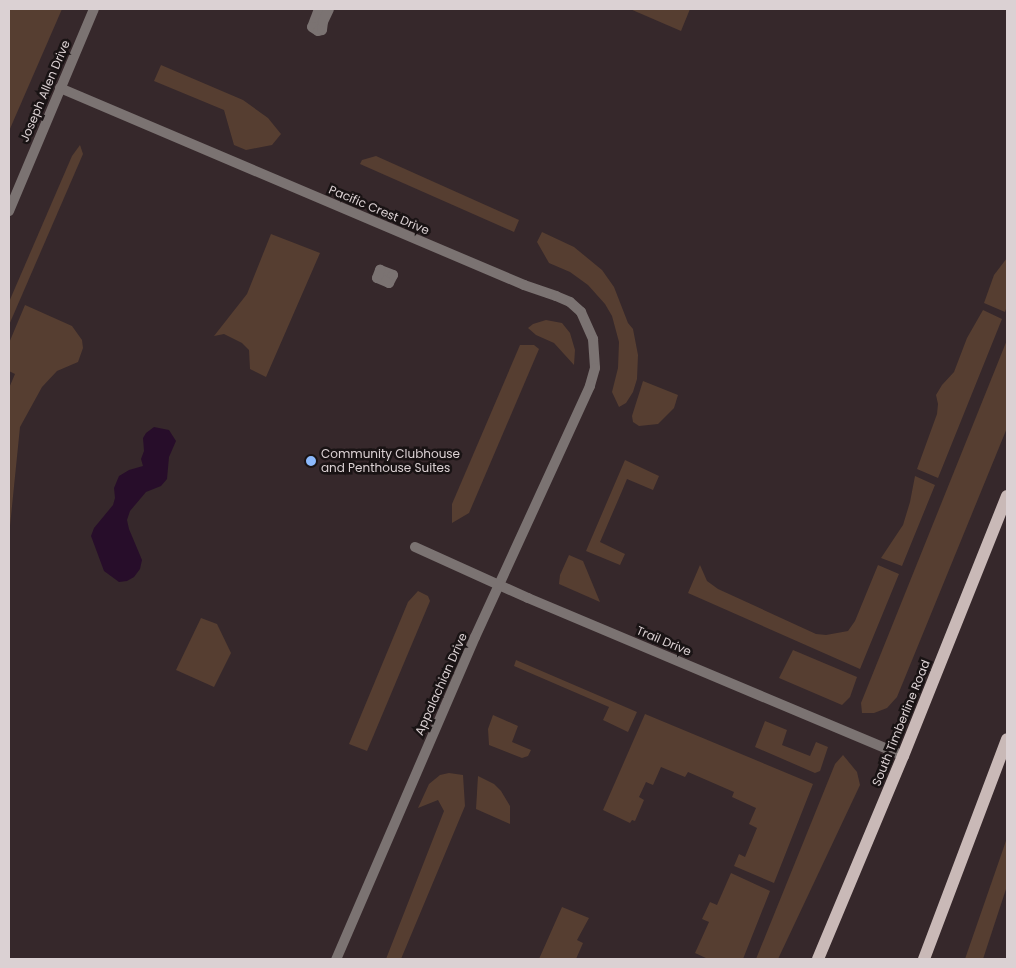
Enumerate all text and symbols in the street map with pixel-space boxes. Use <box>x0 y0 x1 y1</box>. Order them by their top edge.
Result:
street label: Joseph Allen Drive <box>17 38 73 144</box>
street label: Pacific Crest Drive <box>327 182 431 238</box>
place label: Community Clubhouse and Penthouse Suites <box>321 447 460 475</box>
marker: Community Clubhouse and Penthouse Suites <box>305 455 317 467</box>
street label: Trail Drive <box>634 623 694 659</box>
street label: Appalachian Drive <box>412 631 470 737</box>
street label: South Timberline Road <box>869 658 933 788</box>

